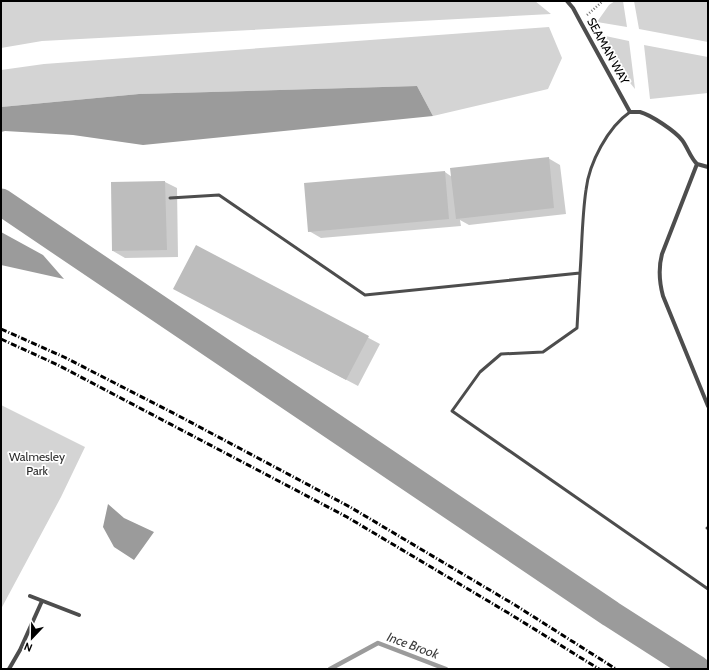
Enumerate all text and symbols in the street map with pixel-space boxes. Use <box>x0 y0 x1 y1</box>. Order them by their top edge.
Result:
street label: SEAMAN WAY <box>584 15 633 87</box>
park label: Walmesley Park <box>9 449 65 478</box>
north arrow <box>12 618 52 658</box>
water label: Ince Brook <box>385 628 441 662</box>
text: N <box>22 639 34 655</box>

